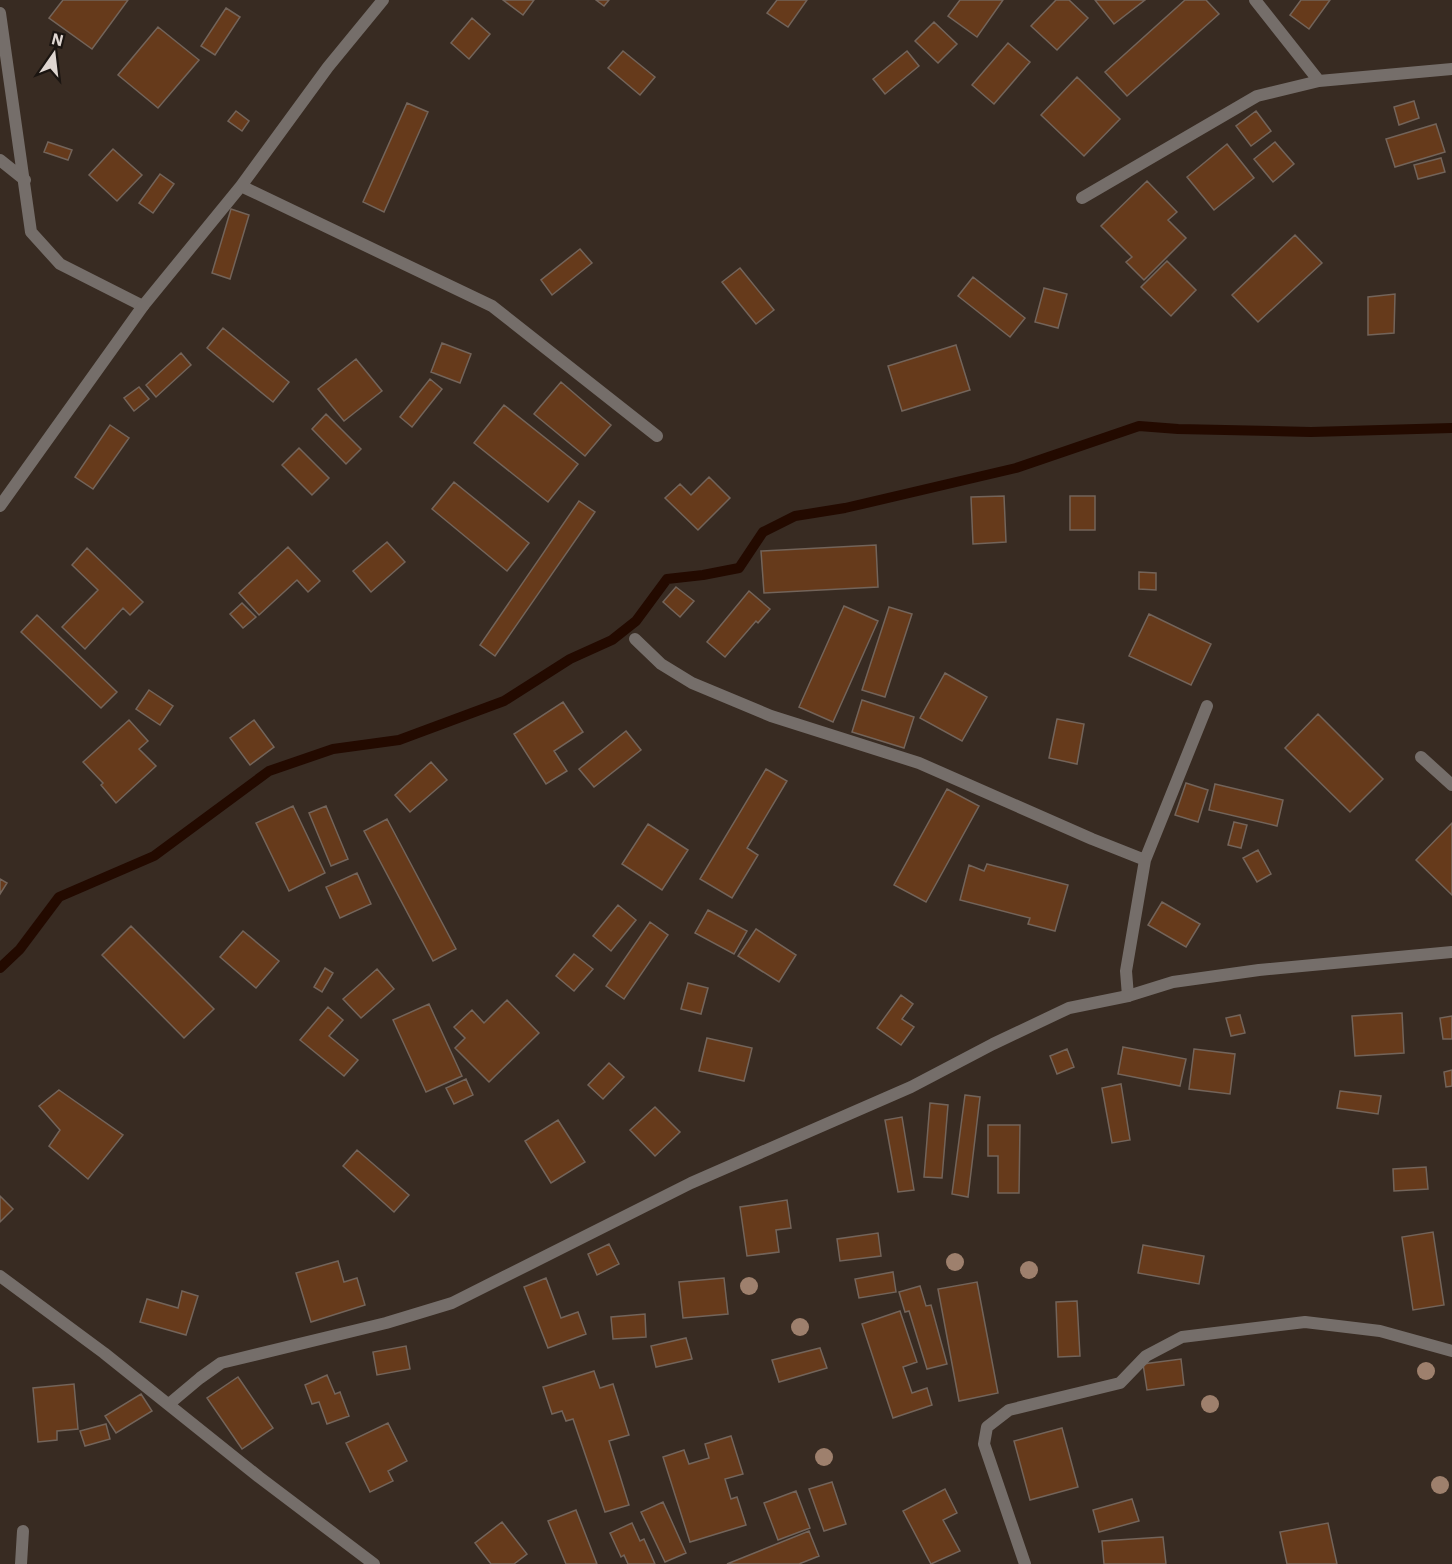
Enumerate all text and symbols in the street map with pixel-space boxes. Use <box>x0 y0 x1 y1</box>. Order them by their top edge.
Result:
north arrow <box>24 24 84 84</box>
text: N <box>50 28 66 51</box>

